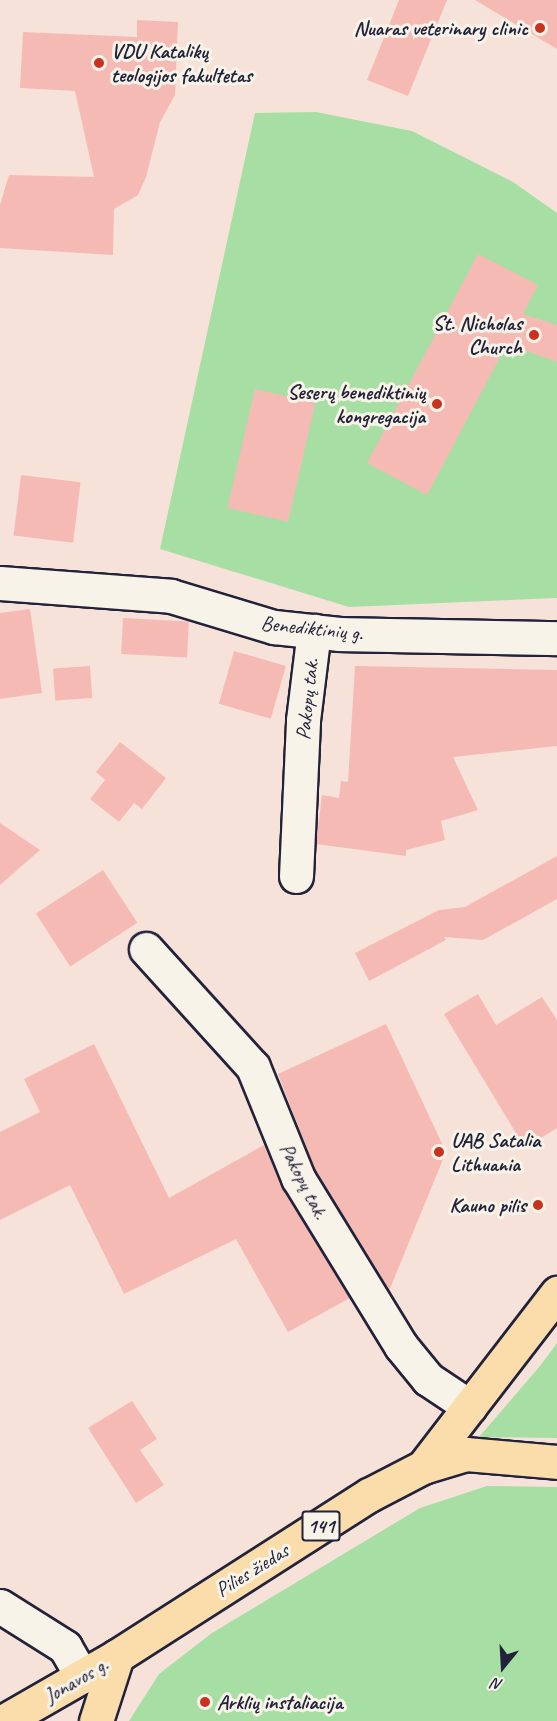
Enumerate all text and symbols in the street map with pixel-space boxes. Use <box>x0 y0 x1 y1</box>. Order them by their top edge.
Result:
place label: Nuaras veterinary clinic <box>355 15 528 41</box>
marker: Nuaras veterinary clinic <box>533 21 547 35</box>
place label: VDU Katalikų teologijos fakultetas <box>111 38 253 88</box>
marker: VDU Katalikų teologijos fakultetas <box>92 56 106 70</box>
place label: St. Nicholas Church <box>433 310 522 360</box>
marker: St. Nicholas Church <box>527 328 541 342</box>
place label: Seserų benediktinių kongregacija <box>287 379 425 429</box>
marker: Seserų benediktinių kongregacija <box>430 397 444 411</box>
street label: Benediktinių g. <box>260 610 364 646</box>
street label: Pakopų tak. <box>290 657 324 741</box>
place label: UAB Satalia Lithuania <box>451 1127 540 1177</box>
street label: Pakopų tak. <box>274 1139 334 1223</box>
marker: UAB Satalia Lithuania <box>432 1145 446 1159</box>
place label: Kauno pilis <box>449 1192 526 1218</box>
marker: Kauno pilis <box>531 1198 545 1212</box>
road number: 141 <box>302 1509 340 1543</box>
street label: Pilies žiedas <box>211 1538 293 1602</box>
north arrow <box>473 1637 533 1697</box>
street label: Jonavos g. <box>40 1652 112 1708</box>
text: N <box>490 1673 505 1695</box>
place label: Arklių instaliacija <box>217 1689 342 1715</box>
marker: Arklių instaliacija <box>198 1695 212 1709</box>

